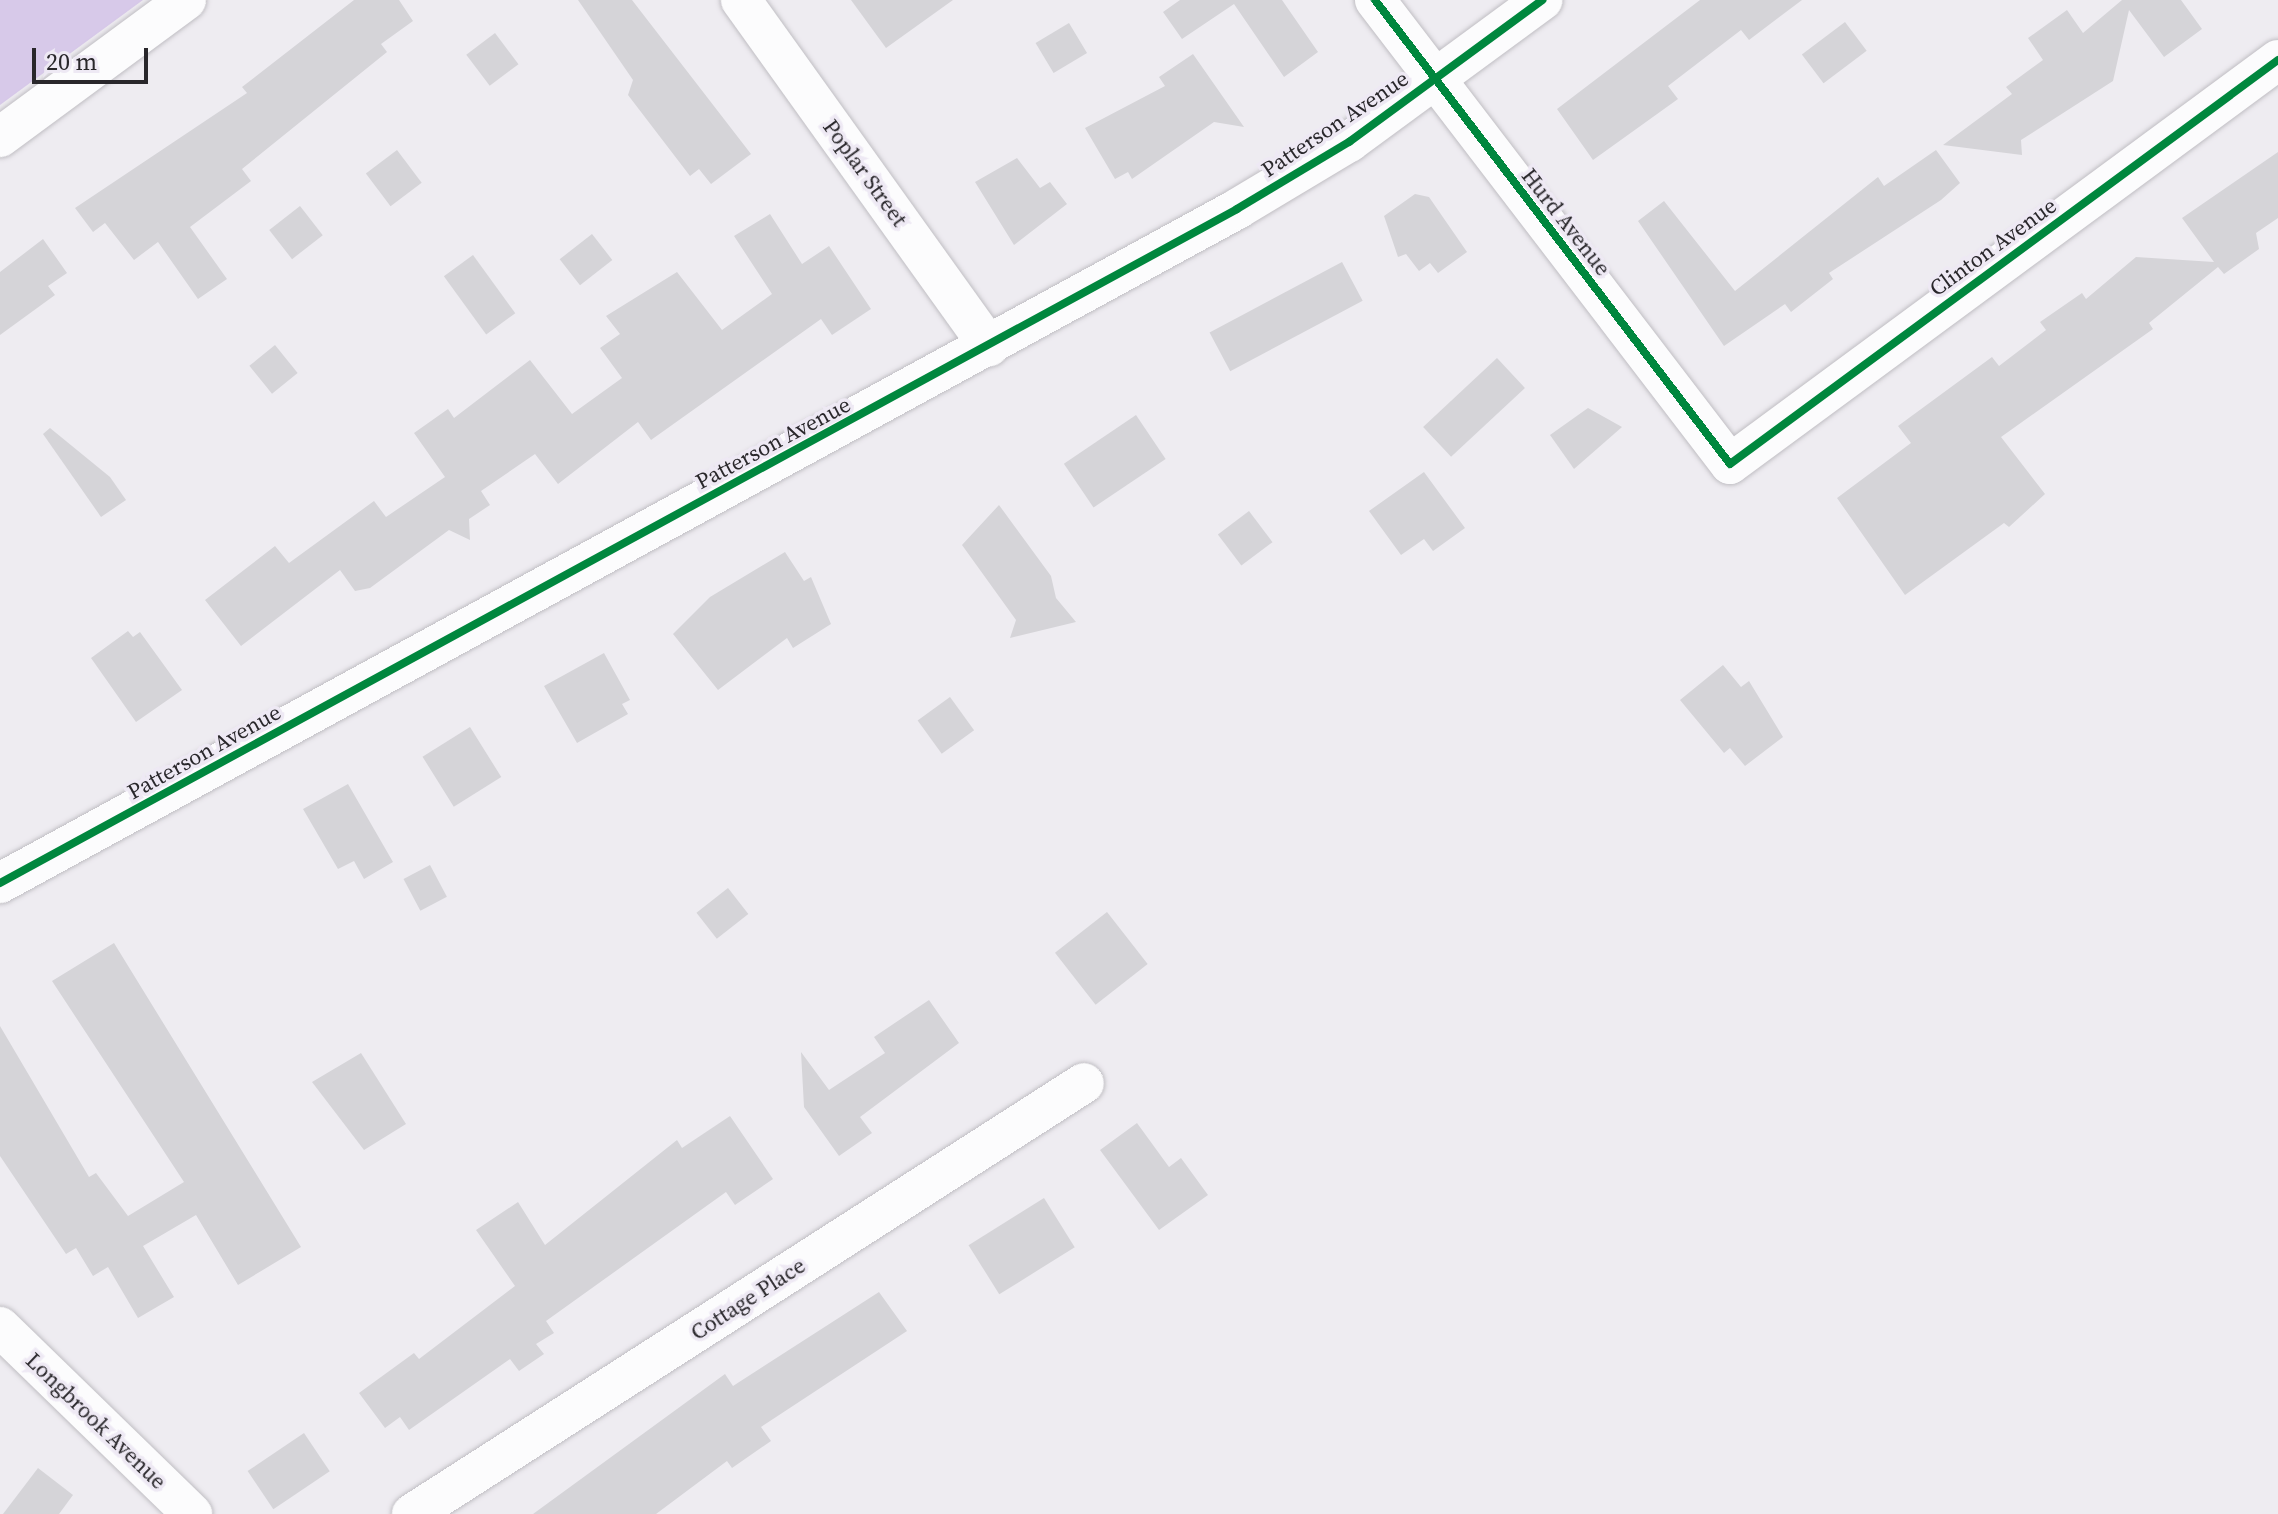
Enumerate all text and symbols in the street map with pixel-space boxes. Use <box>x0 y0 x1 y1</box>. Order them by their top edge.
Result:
scale bar <box>36 32 152 82</box>
text: 20 m <box>46 45 97 78</box>
street label: Patterson Avenue <box>1257 65 1413 183</box>
street label: Poplar Street <box>817 114 913 232</box>
street label: Hurd Avenue <box>1516 163 1616 281</box>
street label: Clinton Avenue <box>1925 192 2061 302</box>
street label: Patterson Avenue <box>691 391 855 495</box>
street label: Patterson Avenue <box>123 699 285 805</box>
street label: Cottage Place <box>686 1252 810 1346</box>
street label: Longbrook Avenue <box>20 1347 172 1495</box>

